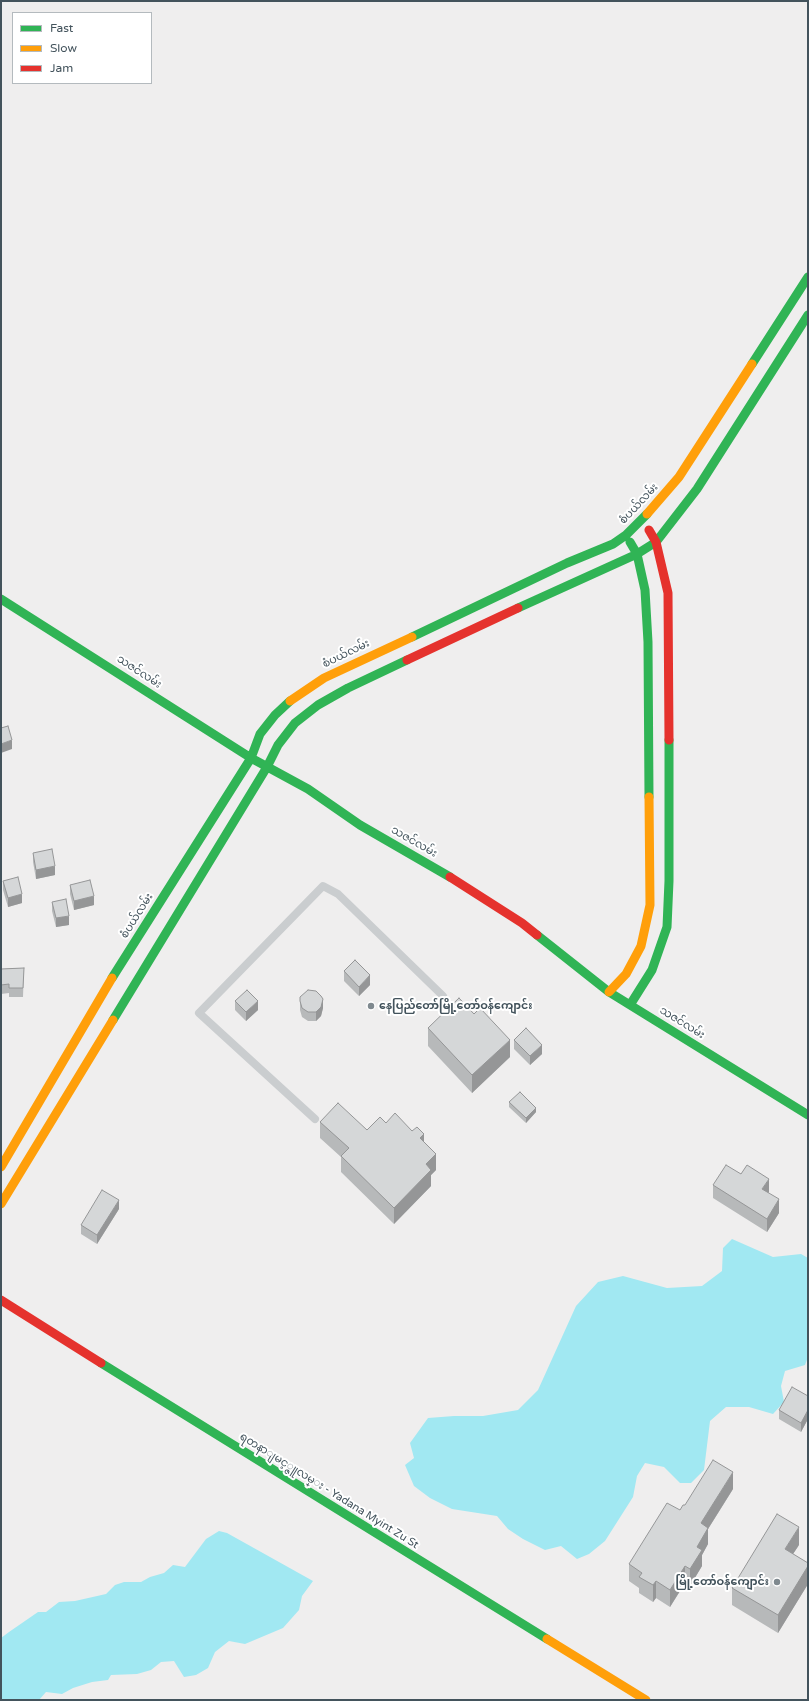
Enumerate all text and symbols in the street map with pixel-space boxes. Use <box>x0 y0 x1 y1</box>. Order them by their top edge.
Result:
legend <box>12 12 152 84</box>
text: Fast <box>50 21 73 35</box>
text: Slow <box>50 41 77 55</box>
text: Jam <box>50 61 73 75</box>
street label: စံပယ်လမ်း <box>617 481 661 527</box>
street label: စံပယ်လမ်း <box>320 637 372 671</box>
street label: သဇင်လမ်း <box>114 653 164 691</box>
street label: သဇင်လမ်း <box>389 824 439 860</box>
street label: စံပယ်လမ်း <box>118 891 156 941</box>
place label: နေပြည်တော်မြို့တော်ဝန်ကျောင်း <box>379 999 533 1013</box>
marker: နေပြည်တော်မြို့တော်ဝန်ကျောင်း <box>366 1001 376 1011</box>
street label: သဇင်လမ်း <box>657 1004 707 1042</box>
street label: ရတနာျမင့္ဇူလမ္း - Yadana Myint Zu St <box>237 1430 421 1552</box>
place label: မြို့တော်ဝန်ကျောင်း <box>675 1575 769 1589</box>
marker: မြို့တော်ဝန်ကျောင်း <box>772 1577 782 1587</box>

